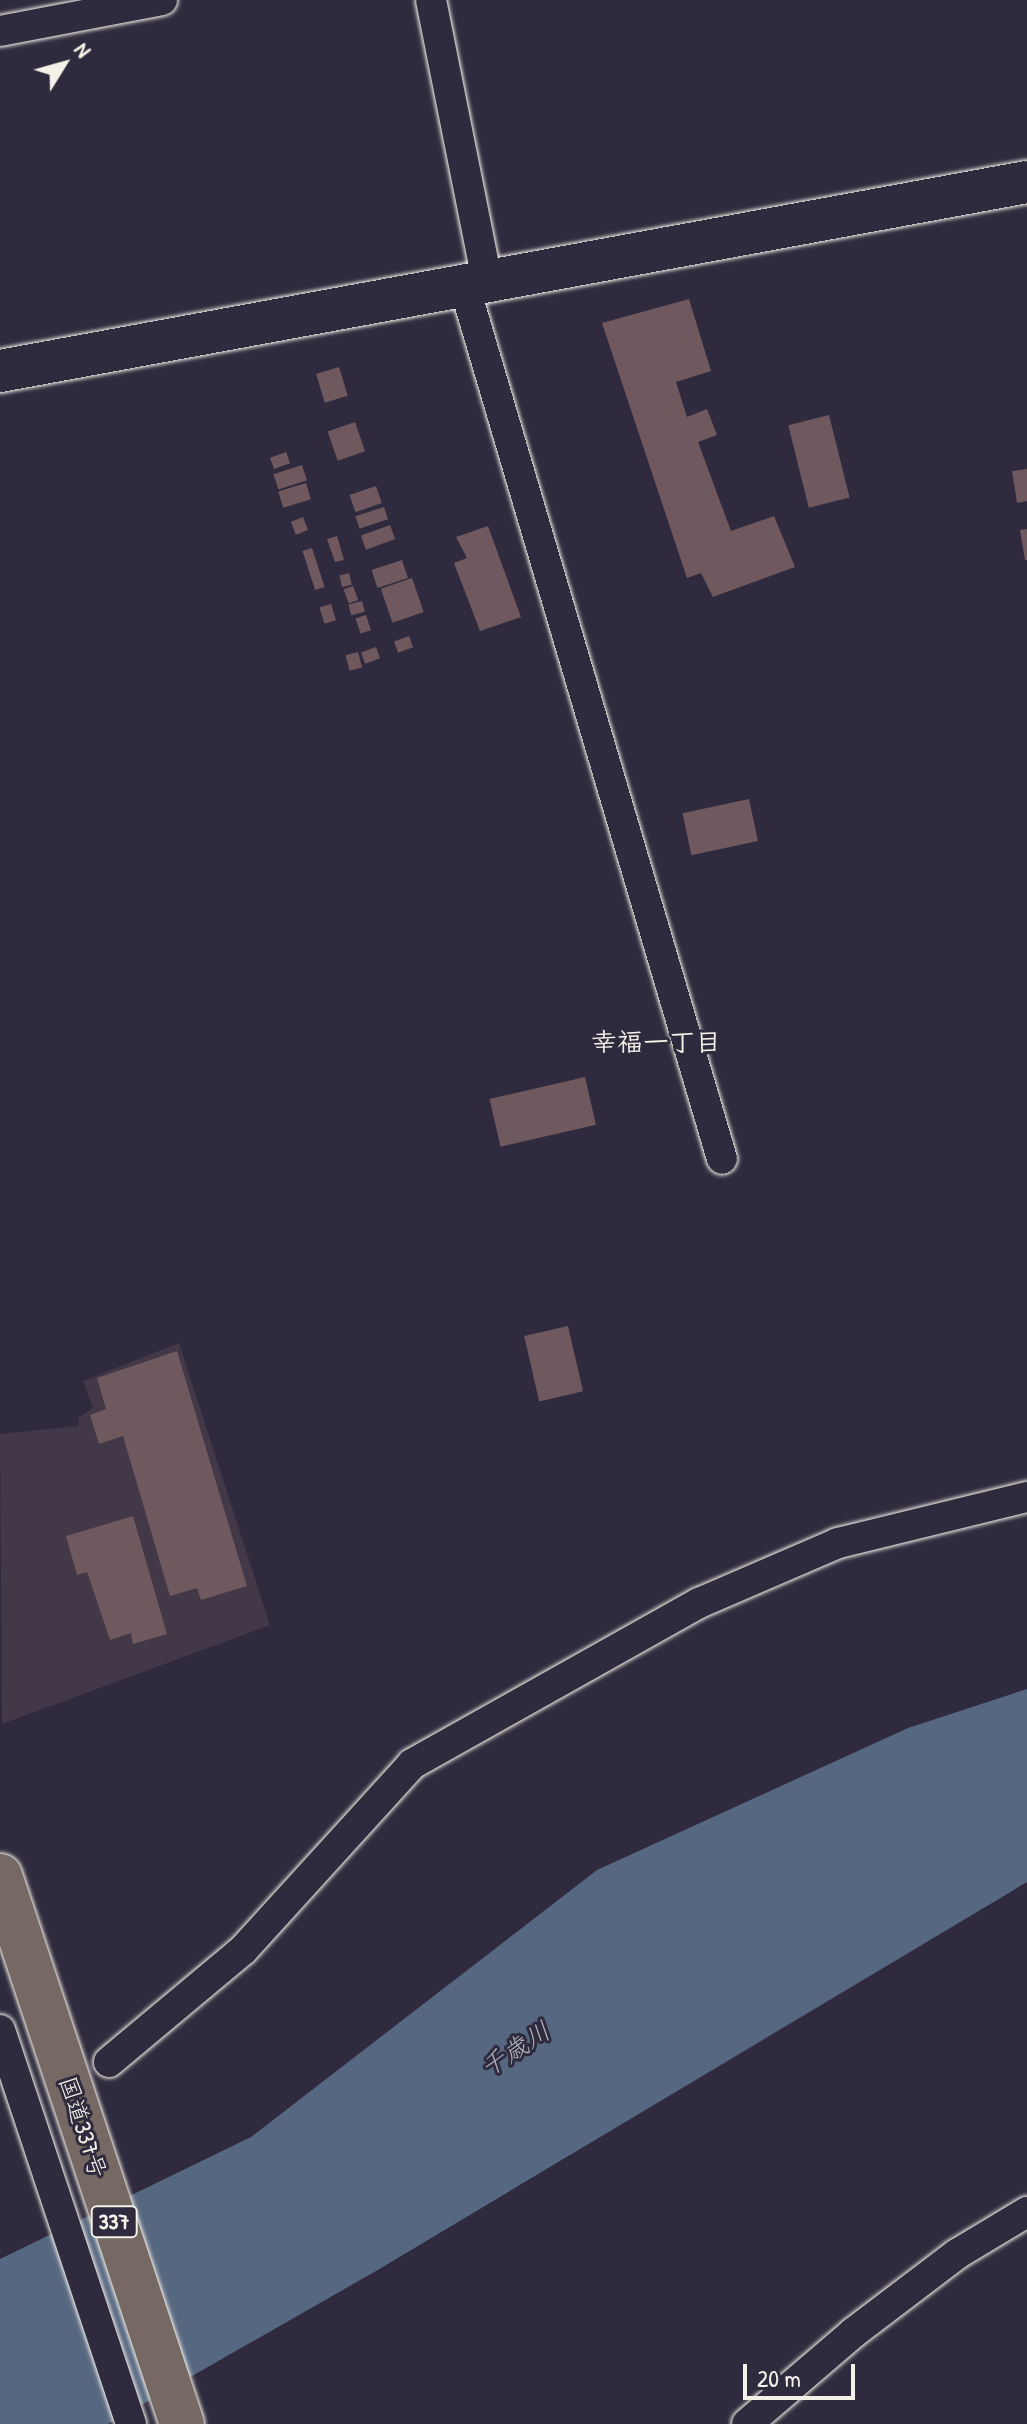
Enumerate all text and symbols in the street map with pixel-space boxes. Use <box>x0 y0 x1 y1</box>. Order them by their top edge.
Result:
north arrow <box>24 24 104 104</box>
text: N <box>68 36 99 63</box>
district label: 幸福一丁目 <box>591 1026 721 1058</box>
water label: 千歳川 <box>474 2015 556 2083</box>
street label: 国道337号 <box>53 2072 113 2182</box>
road number: 337 <box>90 2204 138 2240</box>
scale bar <box>747 2348 859 2398</box>
text: 20 m <box>757 2362 801 2394</box>

